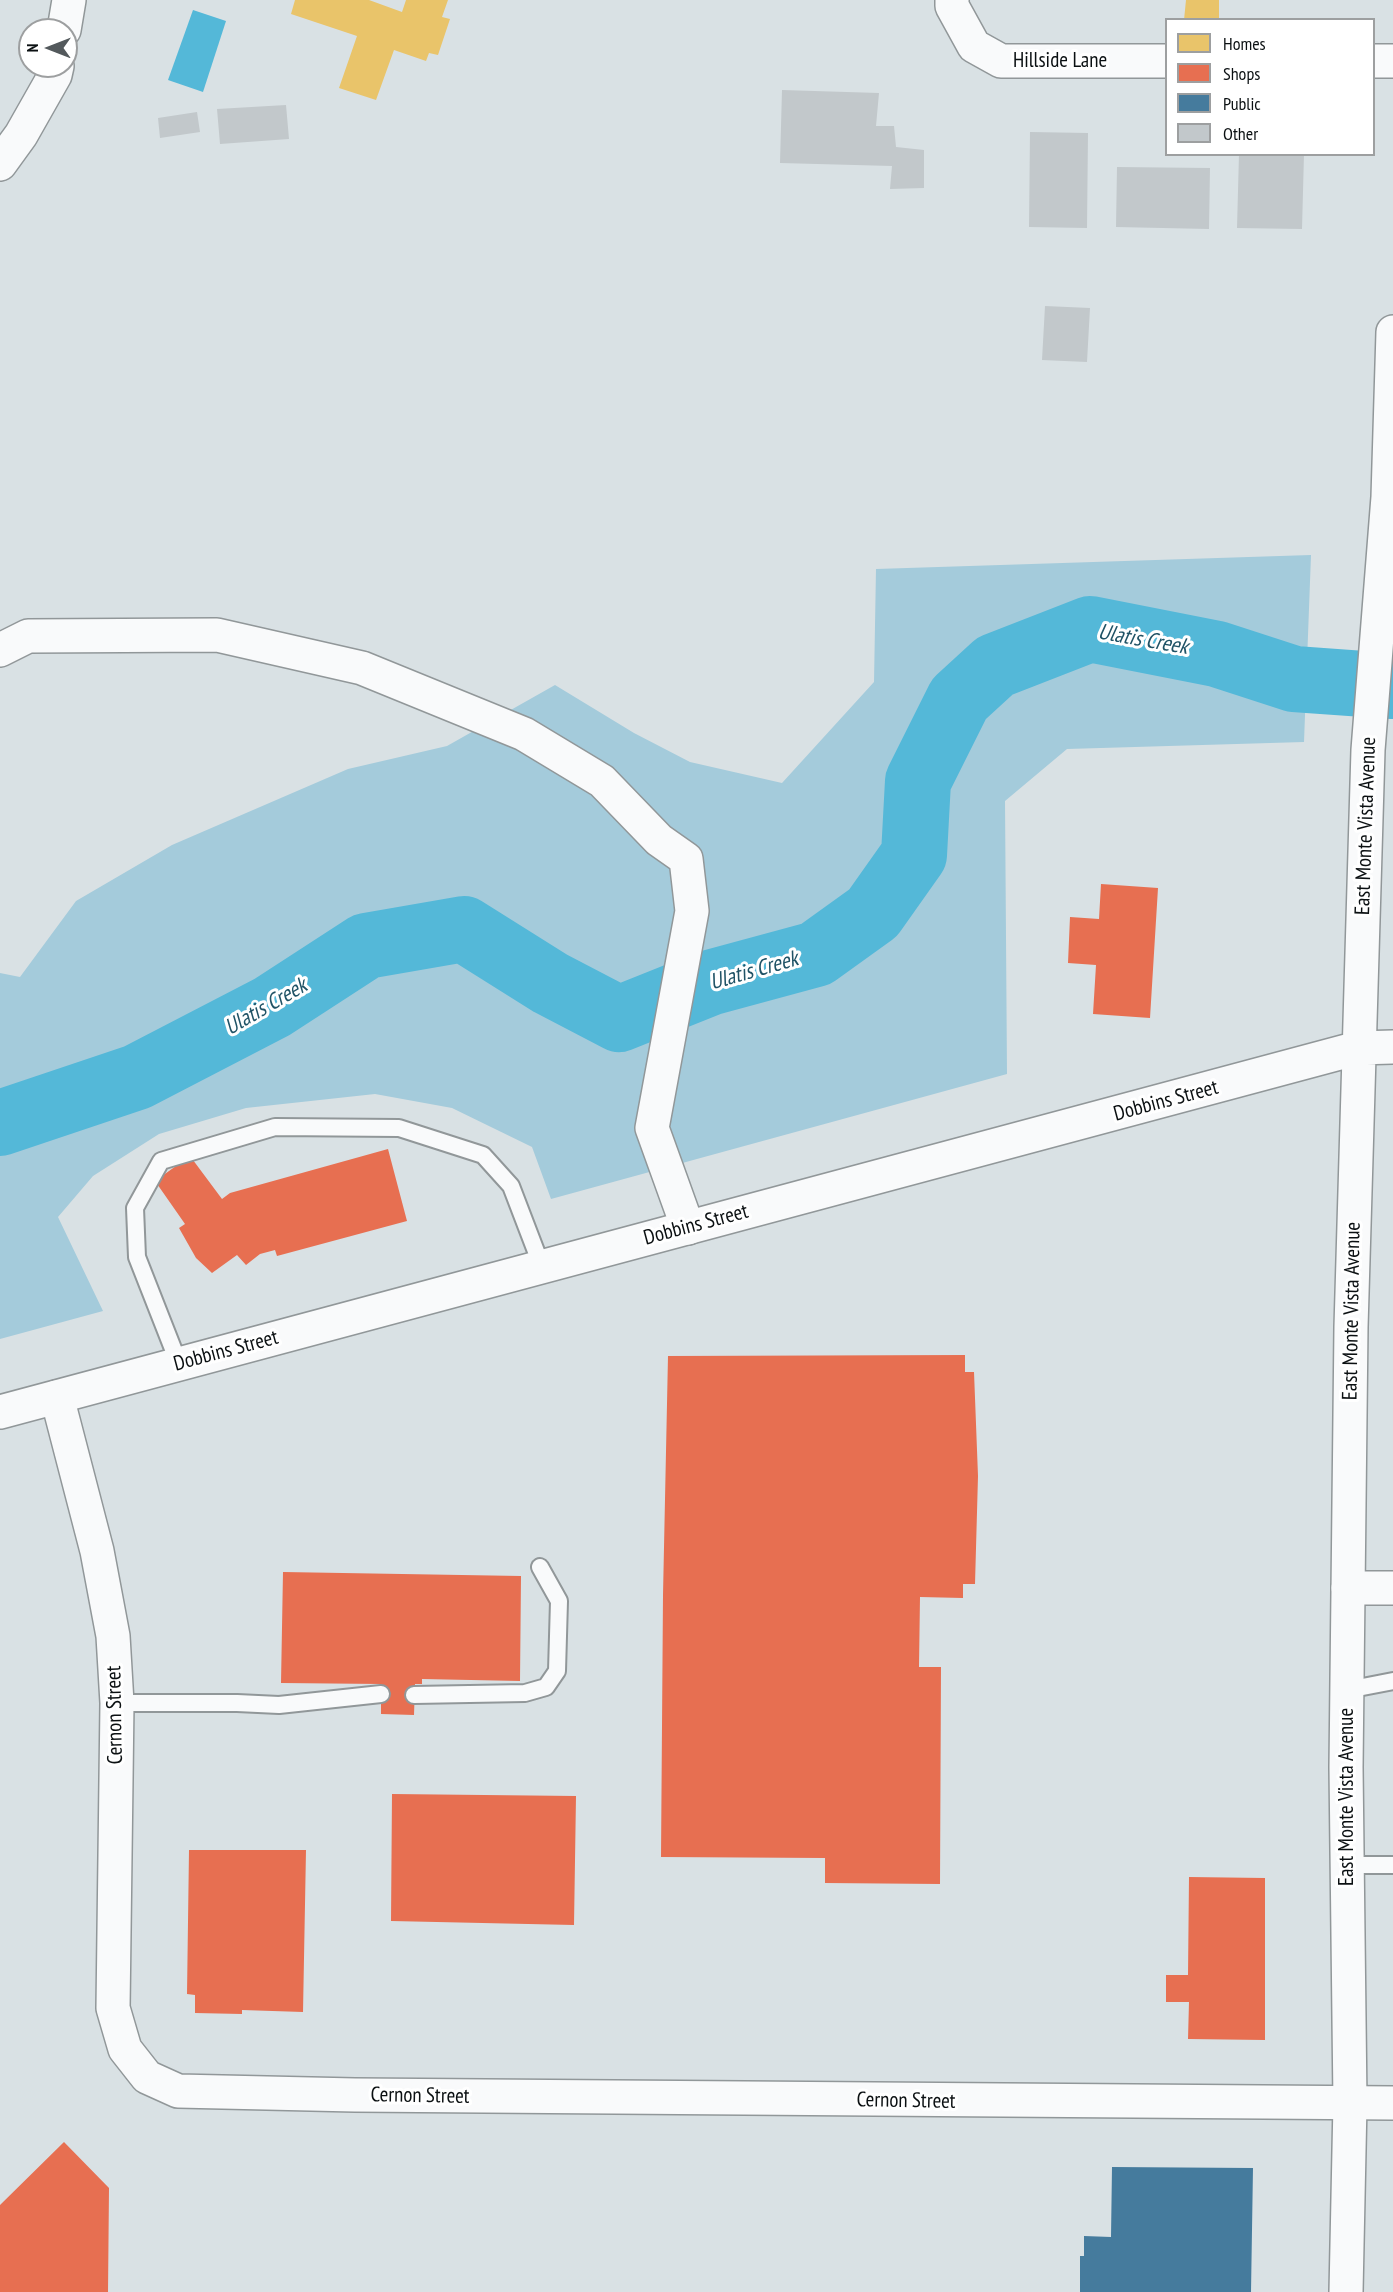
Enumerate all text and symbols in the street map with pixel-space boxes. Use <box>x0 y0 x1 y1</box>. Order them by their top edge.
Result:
north arrow <box>18 18 78 78</box>
legend <box>1165 18 1375 156</box>
text: Homes <box>1223 32 1266 55</box>
text: N <box>22 44 42 52</box>
street label: Hillside Lane <box>1013 48 1107 74</box>
text: Shops <box>1223 62 1260 85</box>
text: Public <box>1223 92 1261 115</box>
text: Other <box>1223 122 1258 145</box>
water label: Ulatis Creek <box>1096 619 1190 661</box>
street label: East Monte Vista Avenue <box>1350 736 1382 916</box>
water label: Ulatis Creek <box>707 946 801 996</box>
water label: Ulatis Creek <box>220 973 312 1041</box>
street label: Dobbins Street <box>1111 1075 1221 1127</box>
street label: Dobbins Street <box>641 1199 751 1251</box>
street label: East Monte Vista Avenue <box>1338 1222 1366 1400</box>
street label: Dobbins Street <box>171 1325 281 1377</box>
street label: Cernon Street <box>102 1665 128 1765</box>
street label: East Monte Vista Avenue <box>1334 1708 1360 1886</box>
street label: Cernon Street <box>370 2083 470 2109</box>
street label: Cernon Street <box>856 2088 956 2114</box>

